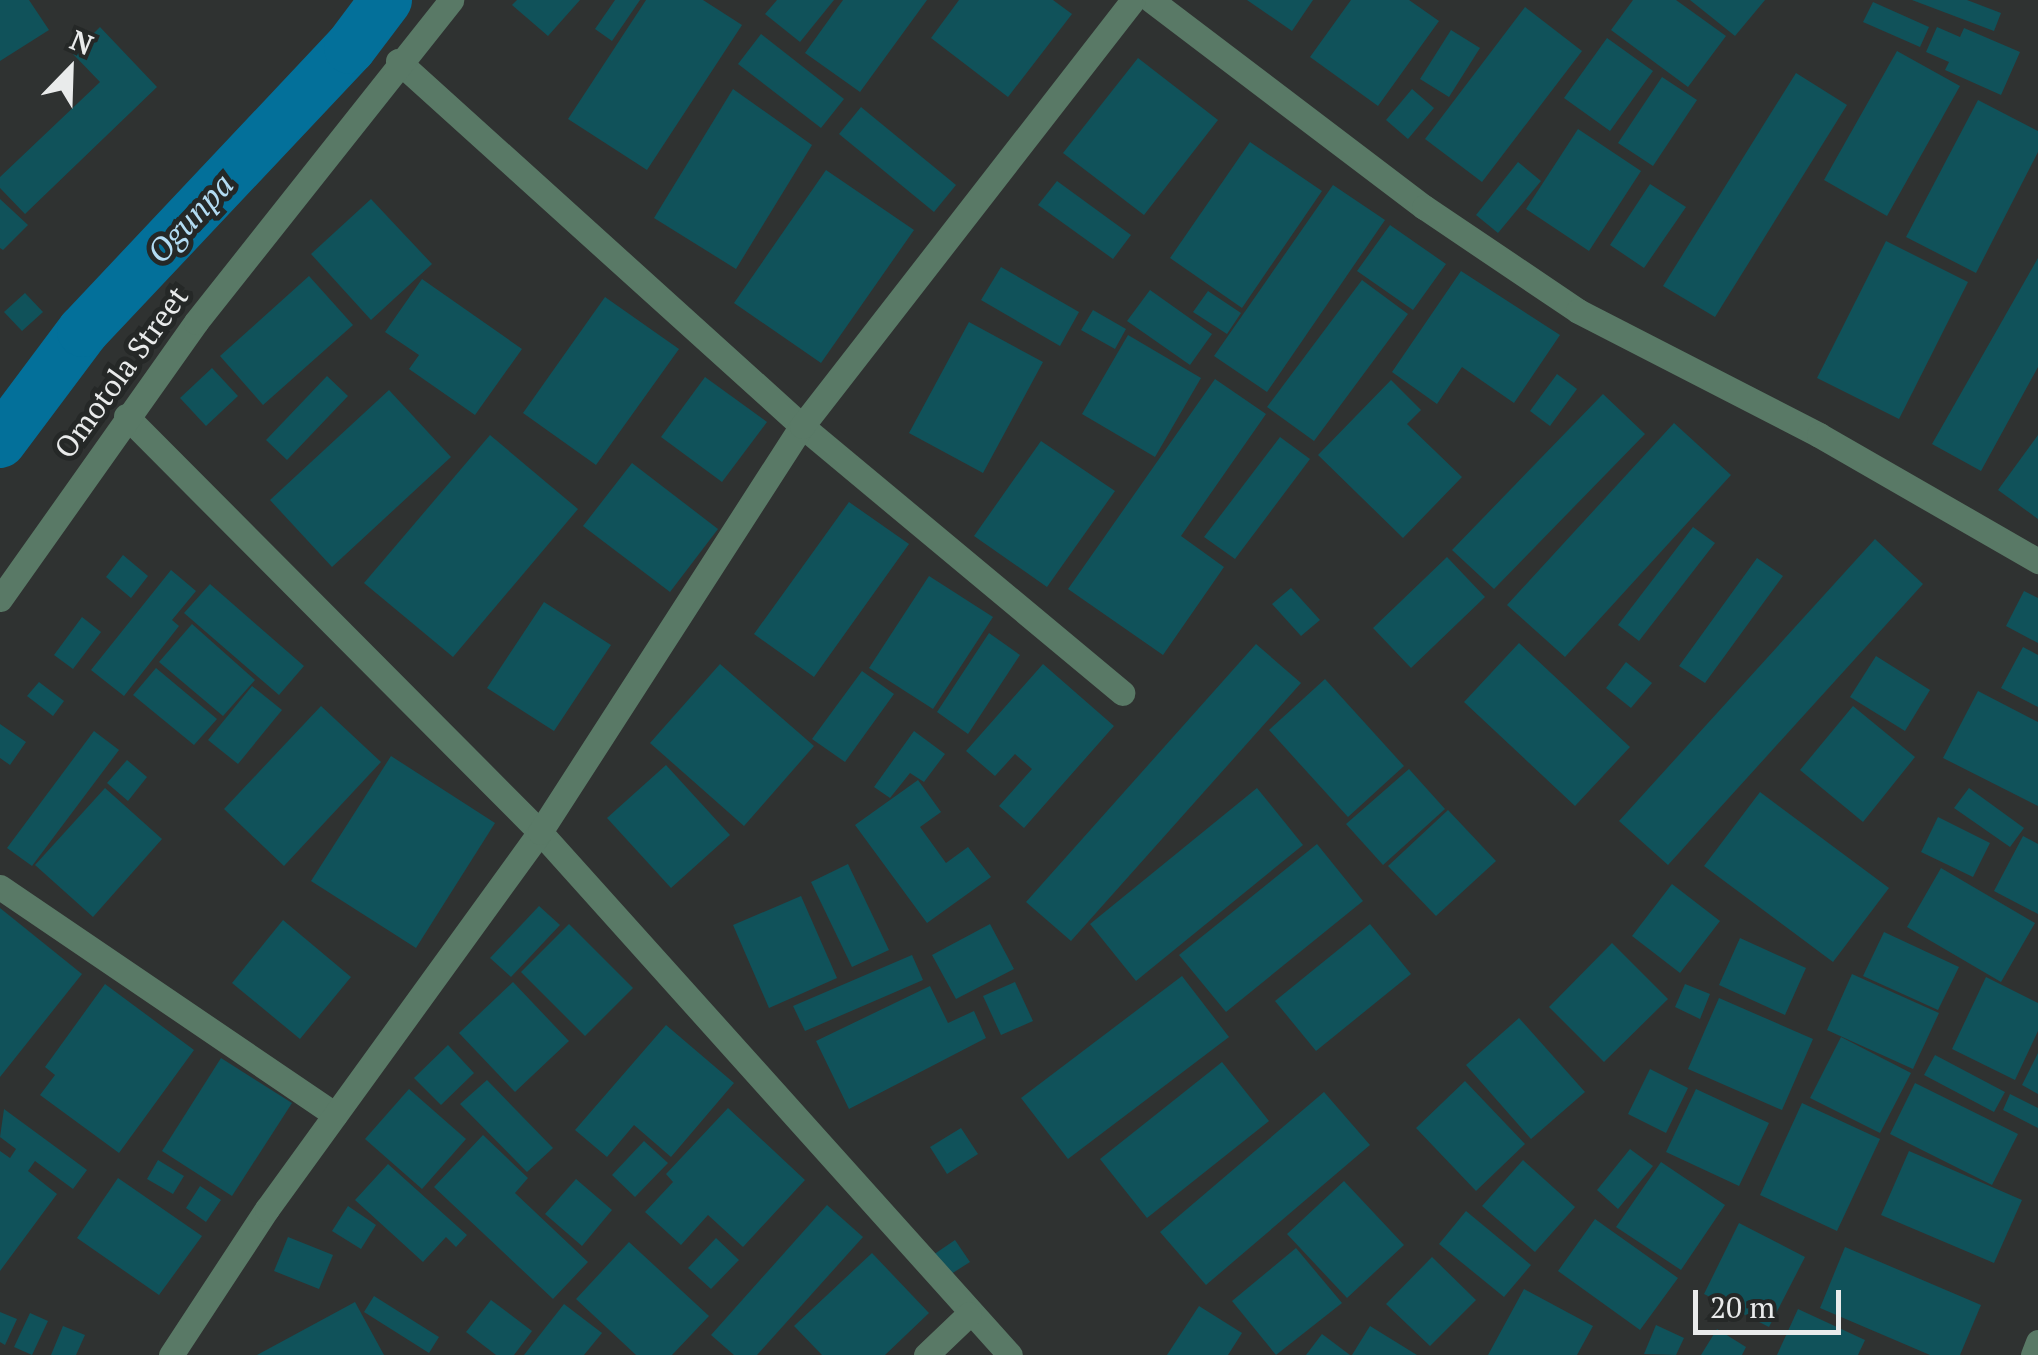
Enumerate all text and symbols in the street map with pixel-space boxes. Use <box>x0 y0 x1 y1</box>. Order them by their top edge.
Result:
north arrow <box>20 20 120 120</box>
text: N <box>65 21 99 63</box>
water label: Ogunpa <box>139 165 241 271</box>
street label: Omotola Street <box>47 279 195 465</box>
scale bar <box>1698 1270 1846 1332</box>
text: 20 m <box>1710 1287 1775 1327</box>

